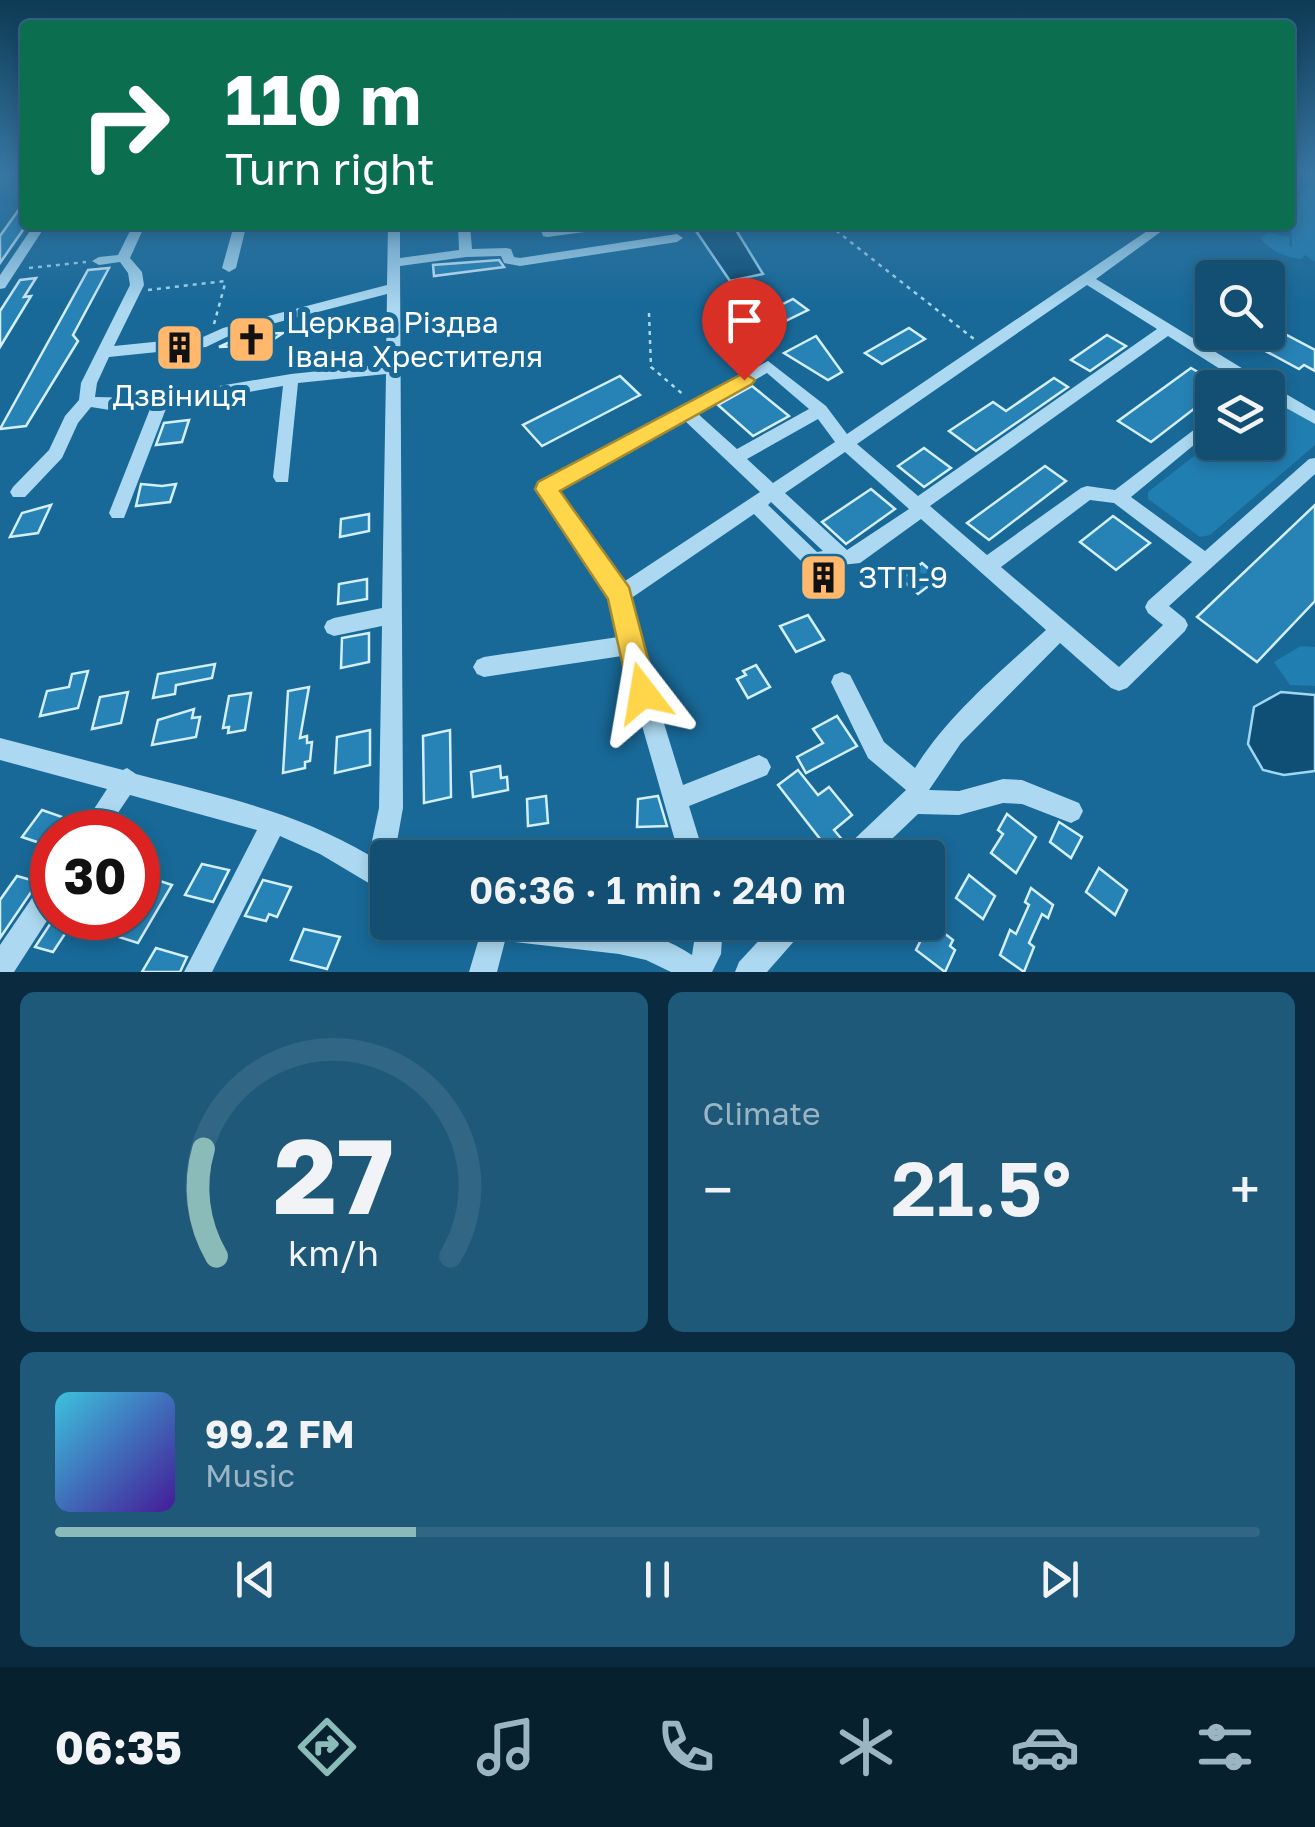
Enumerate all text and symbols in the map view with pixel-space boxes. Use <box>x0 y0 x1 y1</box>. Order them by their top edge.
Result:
text: 110 m <box>225 56 421 140</box>
icon: right <box>60 60 190 190</box>
text: Turn right <box>225 141 435 195</box>
map controls <box>1195 260 1285 460</box>
button: search <box>1195 260 1285 350</box>
pin <box>702 278 787 381</box>
icon: arrive <box>717 293 772 348</box>
place label: Церква Різдва Івана Хрестителя <box>286 304 543 374</box>
church icon: Церква Різдва Івана Хрестителя <box>225 314 277 366</box>
building icon: Дзвіниця <box>154 321 206 373</box>
button: layers <box>1195 370 1285 460</box>
place label: Дзвіниця <box>113 377 247 413</box>
building icon: ЗТП-9 <box>797 552 849 604</box>
place label: ЗТП-9 <box>858 559 948 595</box>
position arrow <box>591 641 695 745</box>
speed limit sign: 30 <box>30 810 160 940</box>
text: 06:36 · 1 min · 240 m <box>469 867 846 912</box>
text: Climate <box>703 1094 821 1132</box>
text: 27 <box>274 1112 394 1237</box>
text: 21.5° <box>891 1142 1071 1233</box>
text: − <box>703 1156 733 1222</box>
text: + <box>1230 1156 1260 1222</box>
text: km/h <box>288 1231 379 1274</box>
text: 99.2 FM <box>205 1411 355 1456</box>
text: Music <box>205 1456 295 1494</box>
icon: previous <box>228 1552 283 1607</box>
icon: pause <box>630 1552 685 1607</box>
icon: next <box>1032 1552 1087 1607</box>
icon: directions <box>292 1712 362 1782</box>
icon: music <box>471 1712 541 1782</box>
icon: phone <box>651 1712 721 1782</box>
icon: climate <box>831 1712 901 1782</box>
icon: car <box>1010 1712 1080 1782</box>
icon: filters <box>1190 1712 1260 1782</box>
text: 06:35 <box>55 1720 182 1774</box>

